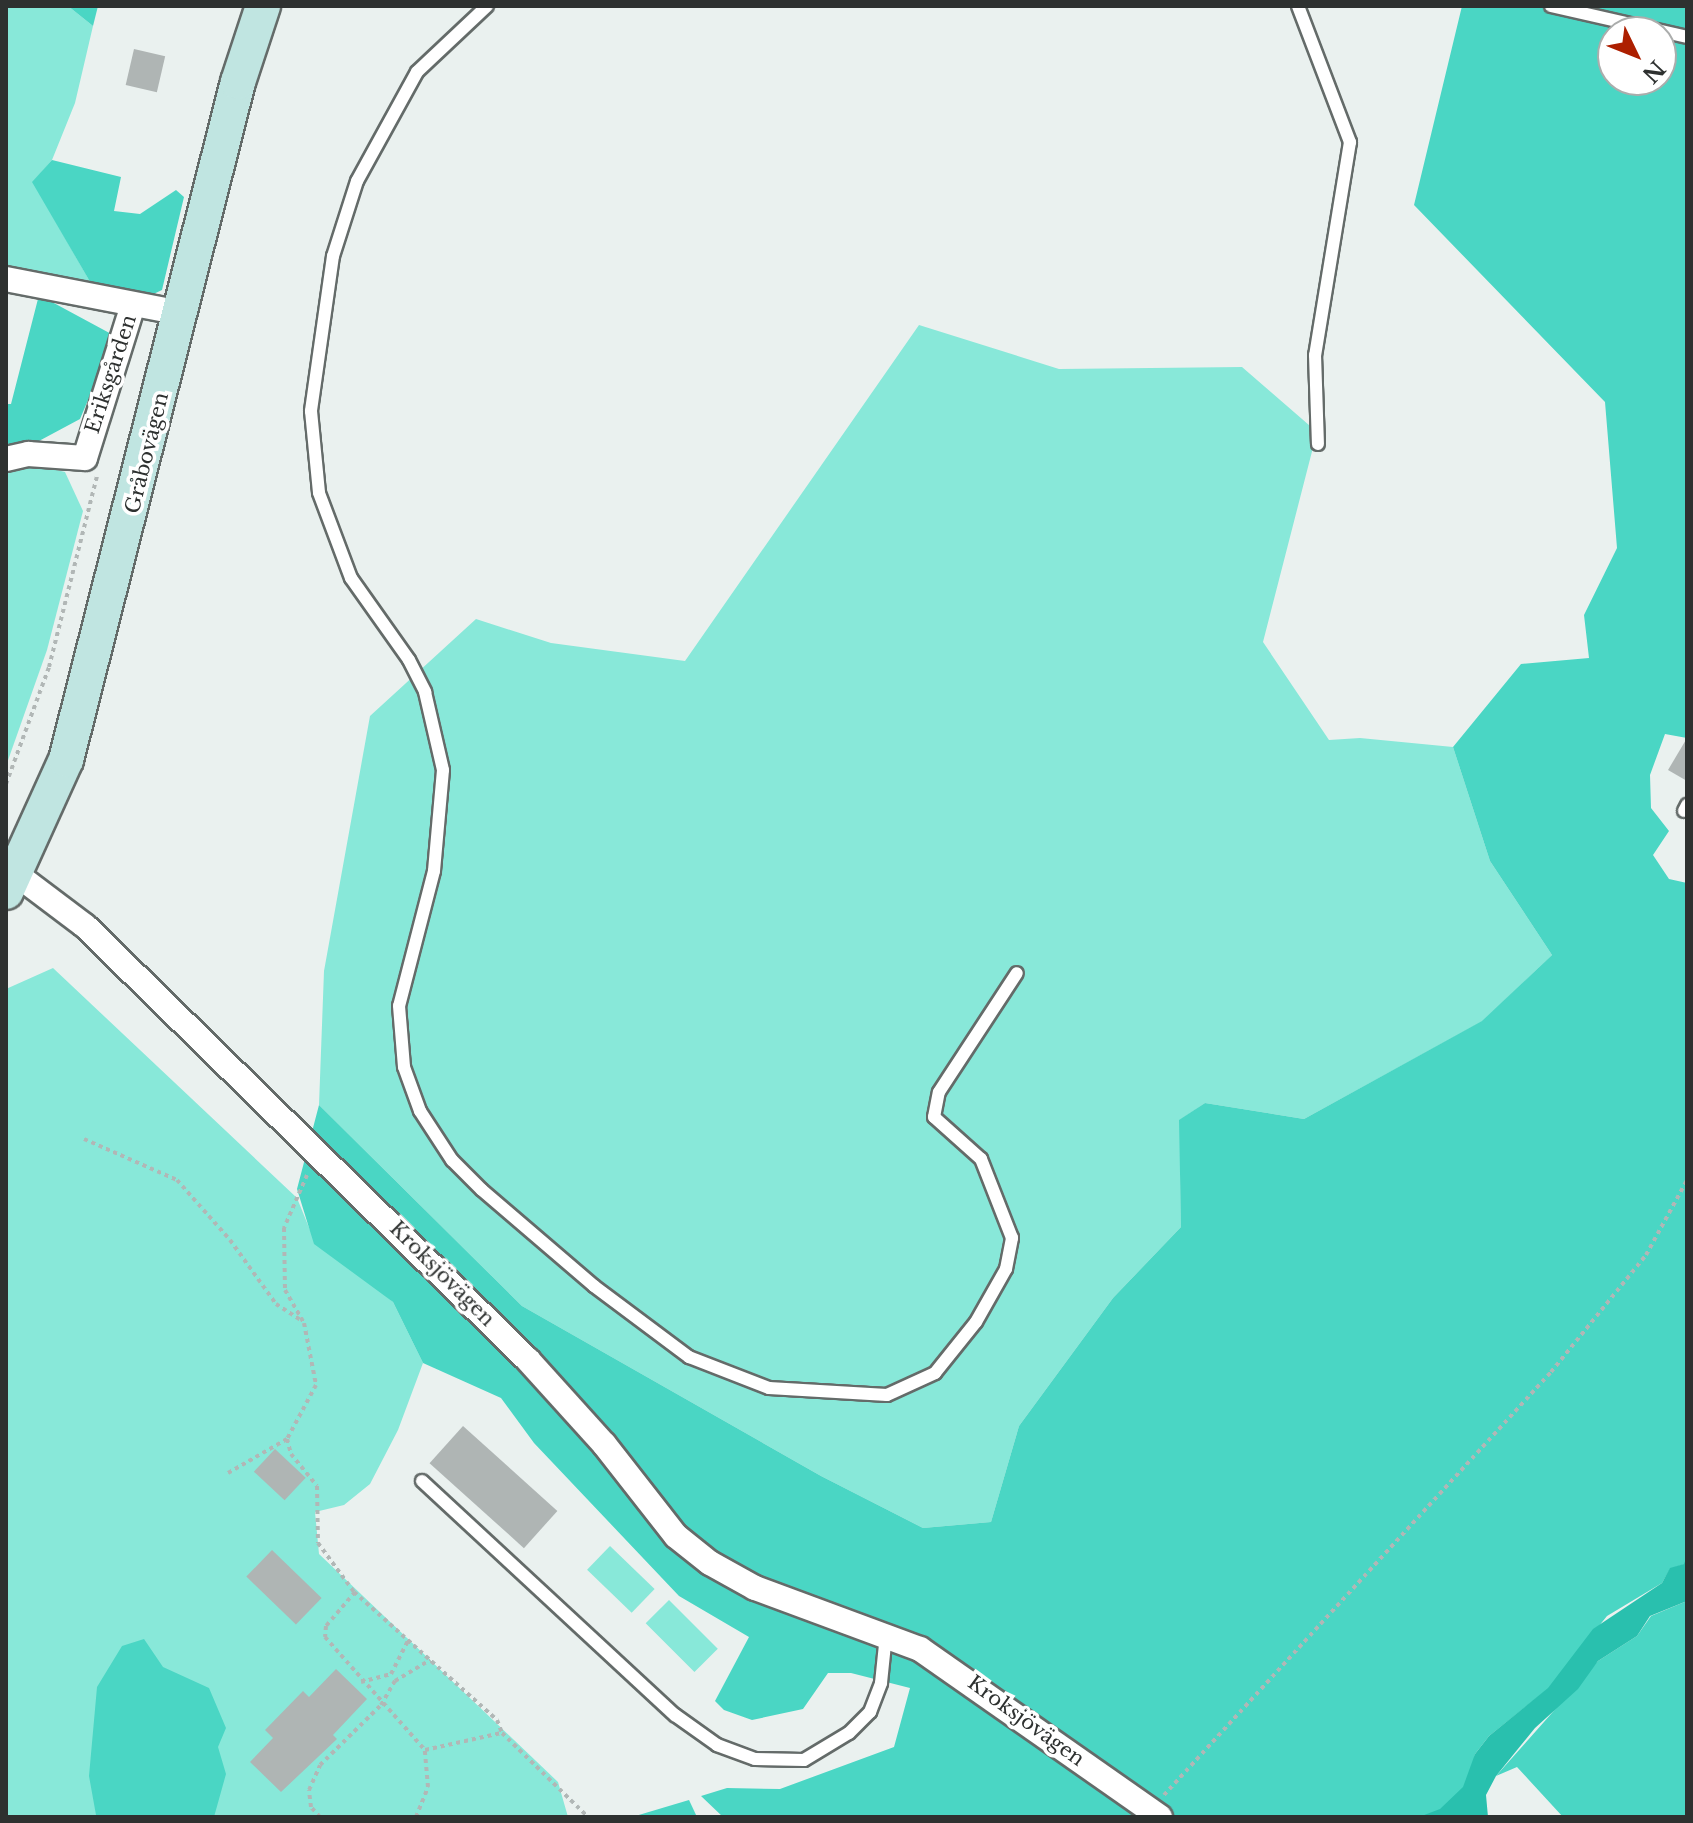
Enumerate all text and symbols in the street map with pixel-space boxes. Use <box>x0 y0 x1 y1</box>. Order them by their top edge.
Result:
north arrow <box>1597 16 1677 96</box>
text: N <box>1637 55 1670 88</box>
street label: Eriksgården <box>81 312 141 436</box>
street label: Gråbovägen <box>120 390 174 516</box>
street label: Kroksjövägen <box>385 1217 499 1331</box>
street label: Kroksjövägen <box>963 1671 1089 1771</box>

